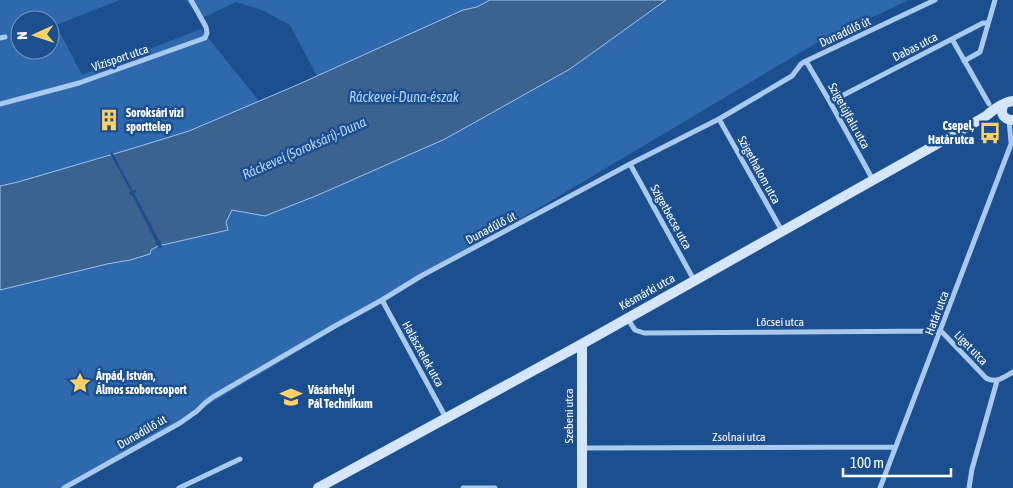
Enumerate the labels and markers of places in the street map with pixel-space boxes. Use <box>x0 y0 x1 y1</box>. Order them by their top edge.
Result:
place label: Soroksári vízi sporttelep <box>126 106 184 134</box>
building icon: Soroksári vízi sporttelep <box>96 107 122 133</box>
place label: Csepel, Határ utca <box>928 119 974 147</box>
bus stop icon: Csepel, Határ utca <box>977 120 1003 146</box>
place label: Árpád, István, Álmos szoborcsoport <box>95 368 187 397</box>
place icon: Árpád, István, Álmos szoborcsoport <box>67 370 93 396</box>
place label: Vásárhelyi Pál Technikum <box>307 383 373 411</box>
school or university icon: Vásárhelyi Pál Technikum <box>278 384 304 410</box>

